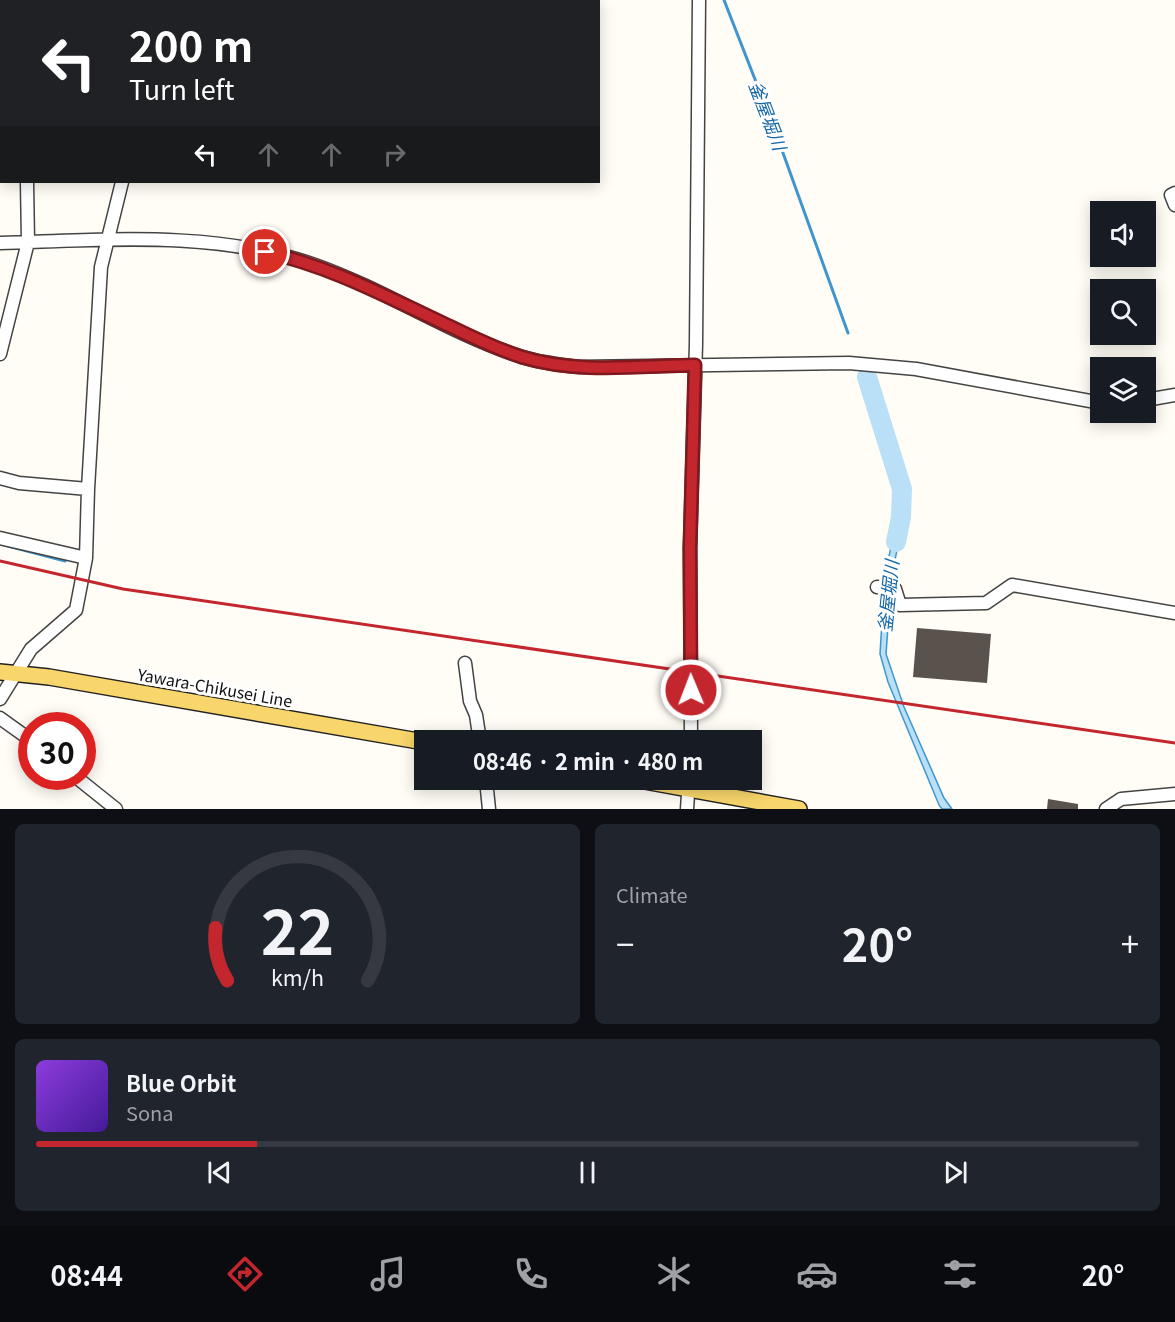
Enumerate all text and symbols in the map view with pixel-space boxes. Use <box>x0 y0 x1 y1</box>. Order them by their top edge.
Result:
text: 200 m <box>129 13 253 74</box>
icon: left <box>30 24 108 102</box>
text: Turn left <box>129 69 235 108</box>
water label: 釜屋堀川 <box>744 77 795 155</box>
icon: left <box>189 138 222 171</box>
icon: ahead <box>252 138 285 171</box>
icon: ahead <box>315 138 348 171</box>
icon: right <box>378 138 411 171</box>
map controls <box>1090 201 1156 423</box>
button: sound <box>1090 201 1156 267</box>
pin <box>239 226 290 277</box>
icon: arrive <box>248 235 281 268</box>
button: search <box>1090 279 1156 345</box>
button: layers <box>1090 357 1156 423</box>
water label: 釜屋堀川 <box>870 557 904 633</box>
position arrow <box>659 658 723 722</box>
street label: Yawara-Chikusei Line <box>135 661 295 712</box>
speed limit sign: 30 <box>18 712 96 790</box>
text: 08:46 · 2 min · 480 m <box>473 744 703 776</box>
text: Climate <box>616 880 688 909</box>
text: 22 <box>261 883 334 973</box>
text: 20° <box>842 910 913 975</box>
text: − <box>616 919 634 967</box>
text: + <box>1121 919 1139 967</box>
text: km/h <box>271 961 324 992</box>
text: Blue Orbit <box>126 1066 236 1098</box>
text: Sona <box>126 1098 174 1127</box>
icon: previous <box>203 1156 236 1189</box>
icon: pause <box>571 1156 604 1189</box>
icon: next <box>939 1156 972 1189</box>
icon: directions <box>224 1253 266 1295</box>
icon: music <box>367 1253 409 1295</box>
icon: phone <box>510 1253 552 1295</box>
icon: climate <box>653 1253 695 1295</box>
icon: car <box>796 1253 838 1295</box>
icon: filters <box>939 1253 981 1295</box>
text: 08:44 <box>50 1255 123 1294</box>
text: 20° <box>1082 1255 1124 1294</box>

